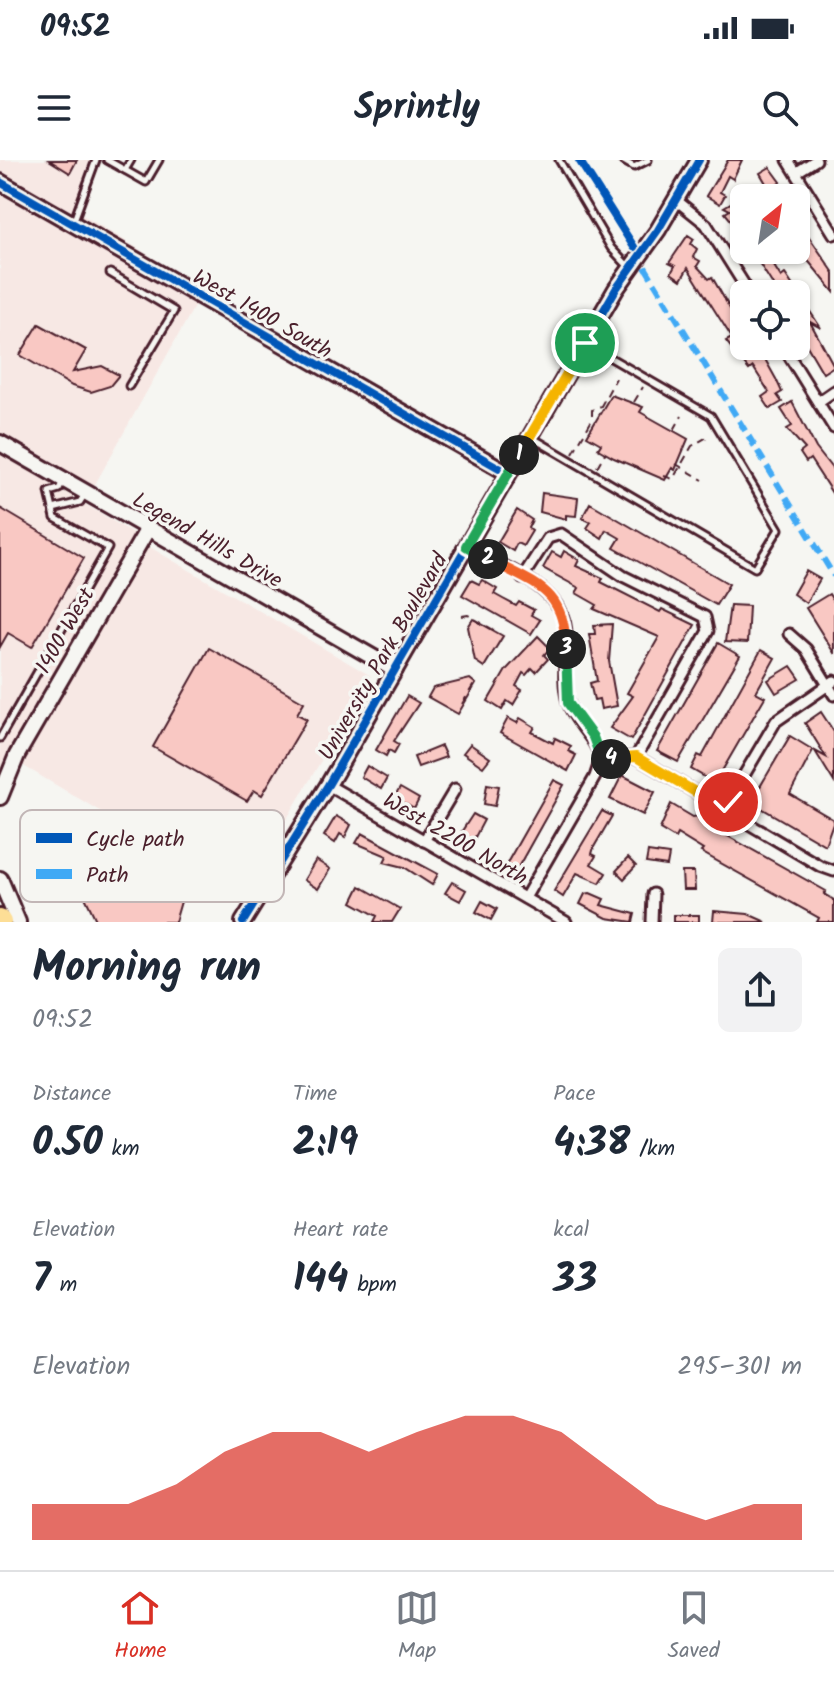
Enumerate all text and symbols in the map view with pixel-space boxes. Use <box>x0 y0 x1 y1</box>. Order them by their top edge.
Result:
text: 09:52 <box>40 4 111 52</box>
text: Sprintly <box>354 80 480 137</box>
icon: menu <box>32 86 76 130</box>
icon: search <box>758 86 802 130</box>
north arrow <box>730 184 810 264</box>
map controls <box>730 184 810 360</box>
street label: West 1400 South <box>185 261 338 369</box>
button: locate <box>730 280 810 360</box>
pin <box>551 309 619 377</box>
icon: arrive <box>563 321 607 365</box>
pin: 1 <box>499 435 539 475</box>
text: 1 <box>516 437 522 472</box>
street label: Legend Hills Drive <box>125 484 289 599</box>
pin: 2 <box>468 539 508 579</box>
text: 2 <box>482 541 494 576</box>
street label: University Park Boulevard <box>310 546 459 768</box>
street label: 1400 West <box>27 581 105 681</box>
pin: 3 <box>546 629 586 669</box>
text: 3 <box>560 631 572 666</box>
pin: 4 <box>591 739 631 779</box>
text: 4 <box>605 741 617 776</box>
pin <box>694 768 762 836</box>
icon: check <box>706 780 750 824</box>
street label: West 2200 North <box>376 784 534 896</box>
legend <box>20 810 284 902</box>
text: Cycle path <box>86 823 185 858</box>
text: Path <box>86 859 129 894</box>
text: Morning run <box>32 934 261 1004</box>
button: share <box>718 948 802 1032</box>
text: 09:52 <box>32 999 93 1041</box>
text: Distance <box>32 1077 111 1112</box>
text: Time <box>293 1077 337 1112</box>
text: Pace <box>553 1077 595 1112</box>
text: 0.50 <box>32 1112 103 1176</box>
text: 2:19 <box>293 1112 358 1176</box>
text: 4:38 <box>553 1112 630 1176</box>
text: km <box>103 1132 139 1167</box>
text: /km <box>630 1132 675 1167</box>
text: Elevation <box>32 1213 115 1248</box>
text: Heart rate <box>293 1213 388 1248</box>
text: kcal <box>553 1213 589 1248</box>
text: 7 <box>32 1248 51 1312</box>
text: 144 <box>293 1248 348 1312</box>
text: 33 <box>553 1248 597 1312</box>
text: m <box>51 1268 77 1303</box>
text: bpm <box>348 1268 397 1303</box>
text: Elevation <box>32 1346 130 1388</box>
text: 295–301 m <box>677 1346 802 1388</box>
tab: Home <box>114 1586 166 1669</box>
tab: Map <box>395 1586 439 1669</box>
tab: Saved <box>668 1586 720 1669</box>

